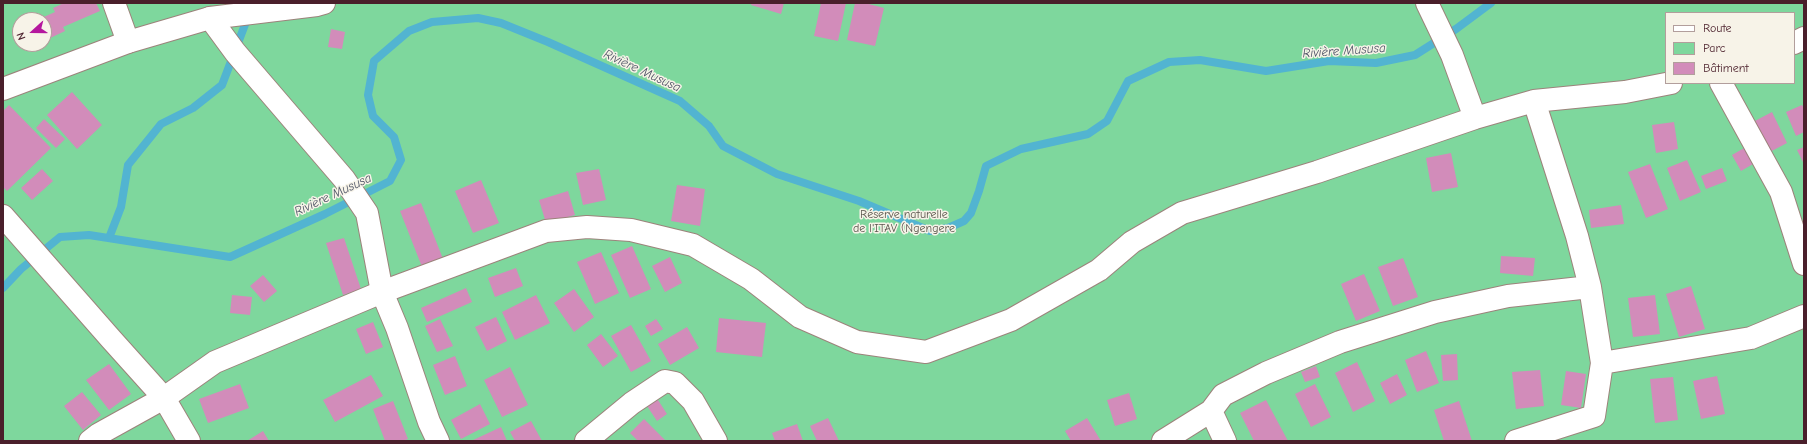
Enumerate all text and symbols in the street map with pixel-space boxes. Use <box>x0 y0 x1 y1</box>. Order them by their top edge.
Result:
north arrow <box>12 12 52 52</box>
legend <box>1665 12 1795 84</box>
text: Route <box>1703 21 1732 35</box>
text: N <box>14 30 29 42</box>
water label: Rivière Mususa <box>1302 40 1386 62</box>
text: Parc <box>1703 41 1726 55</box>
water label: Rivière Mususa <box>601 46 683 96</box>
text: Bâtiment <box>1703 61 1749 75</box>
water label: Rivière Mususa <box>292 170 374 220</box>
park label: Réserve naturelle de l'ITAV (Ngengere <box>853 208 955 236</box>

